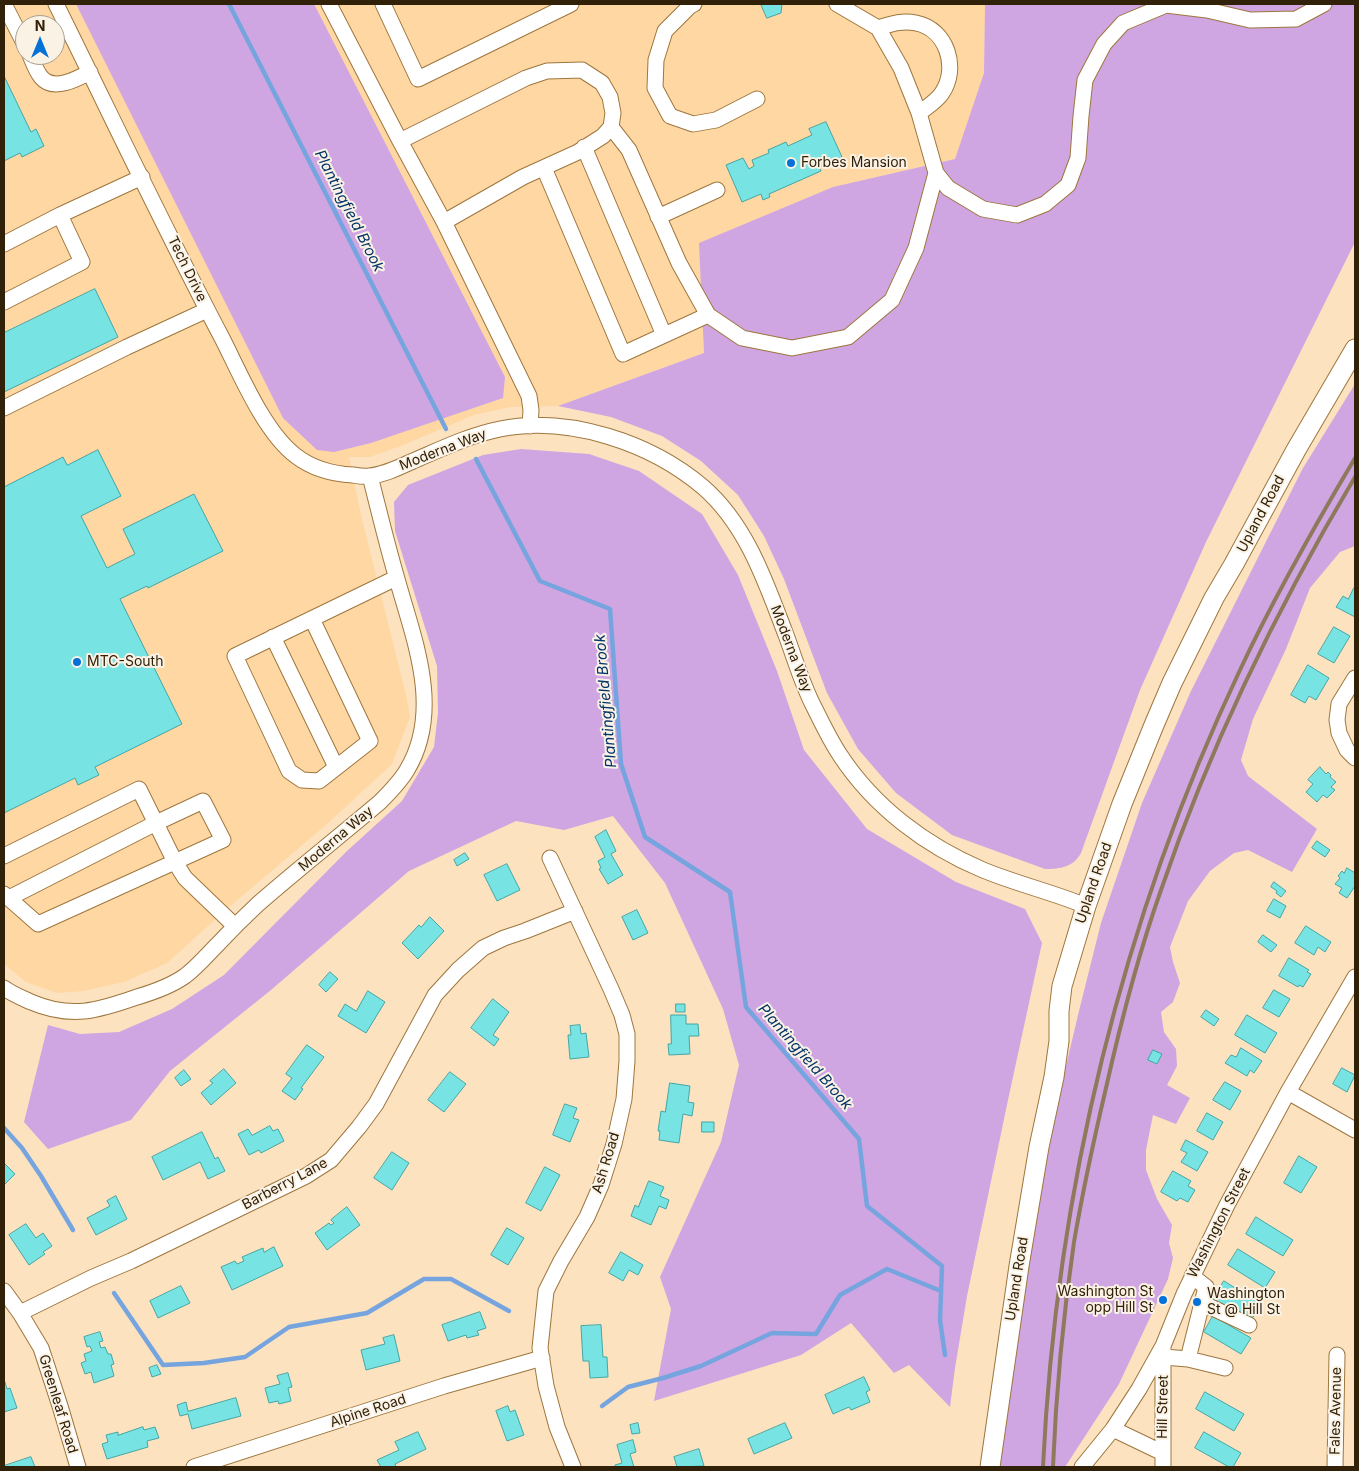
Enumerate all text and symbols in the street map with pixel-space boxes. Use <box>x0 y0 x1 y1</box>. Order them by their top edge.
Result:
north arrow <box>15 15 65 65</box>
text: N <box>35 17 45 34</box>
water label: Plantingfield Brook <box>310 147 388 275</box>
place label: Forbes Mansion <box>801 155 907 171</box>
marker: Forbes Mansion <box>785 157 797 169</box>
street label: Tech Drive <box>164 233 210 305</box>
street label: Moderna Way <box>397 426 489 474</box>
street label: Upland Road <box>1234 473 1288 555</box>
street label: Moderna Way <box>767 603 815 695</box>
water label: Plantingfield Brook <box>591 633 621 769</box>
place label: MTC-South <box>87 654 163 670</box>
marker: MTC-South <box>71 656 83 668</box>
street label: Moderna Way <box>295 803 377 875</box>
street label: Upland Road <box>1072 840 1116 926</box>
water label: Plantingfield Brook <box>754 1000 856 1114</box>
street label: Ash Road <box>589 1130 623 1196</box>
street label: Barberry Lane <box>239 1154 331 1214</box>
street label: Washington Street <box>1184 1165 1254 1281</box>
street label: Upland Road <box>1002 1236 1032 1322</box>
place label: Washington St opp Hill St <box>1058 1284 1153 1316</box>
place label: Washington St @ Hill St <box>1207 1286 1285 1318</box>
marker: Washington St opp Hill St <box>1157 1294 1169 1306</box>
marker: Washington St @ Hill St <box>1191 1296 1203 1308</box>
street label: Greenleaf Road <box>35 1353 81 1455</box>
street label: Fales Avenue <box>1327 1367 1345 1455</box>
street label: Hill Street <box>1154 1375 1172 1439</box>
street label: Alpine Road <box>328 1391 408 1431</box>

